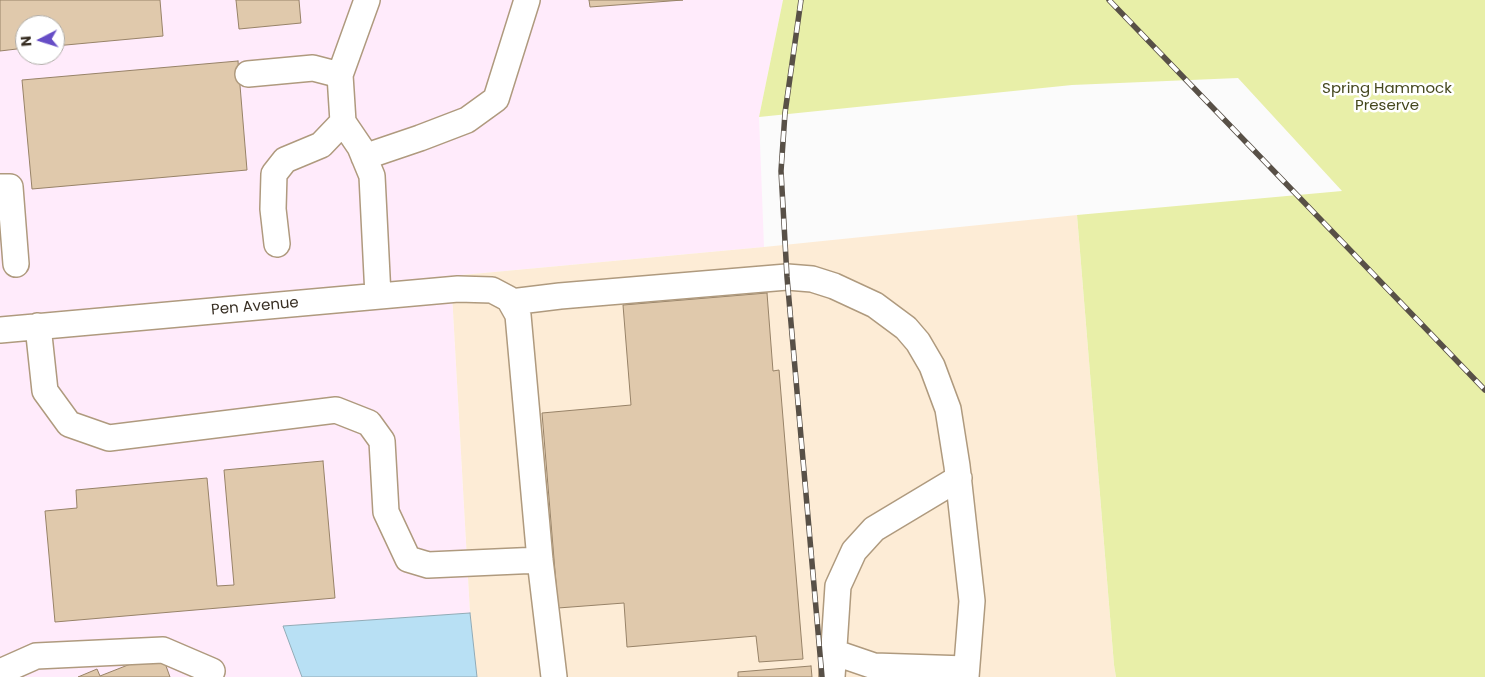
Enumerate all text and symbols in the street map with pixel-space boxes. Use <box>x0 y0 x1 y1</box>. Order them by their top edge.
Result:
north arrow <box>15 15 65 65</box>
text: N <box>16 35 36 47</box>
park label: Spring Hammock Preserve <box>1322 80 1452 115</box>
street label: Pen Avenue <box>210 294 300 320</box>

